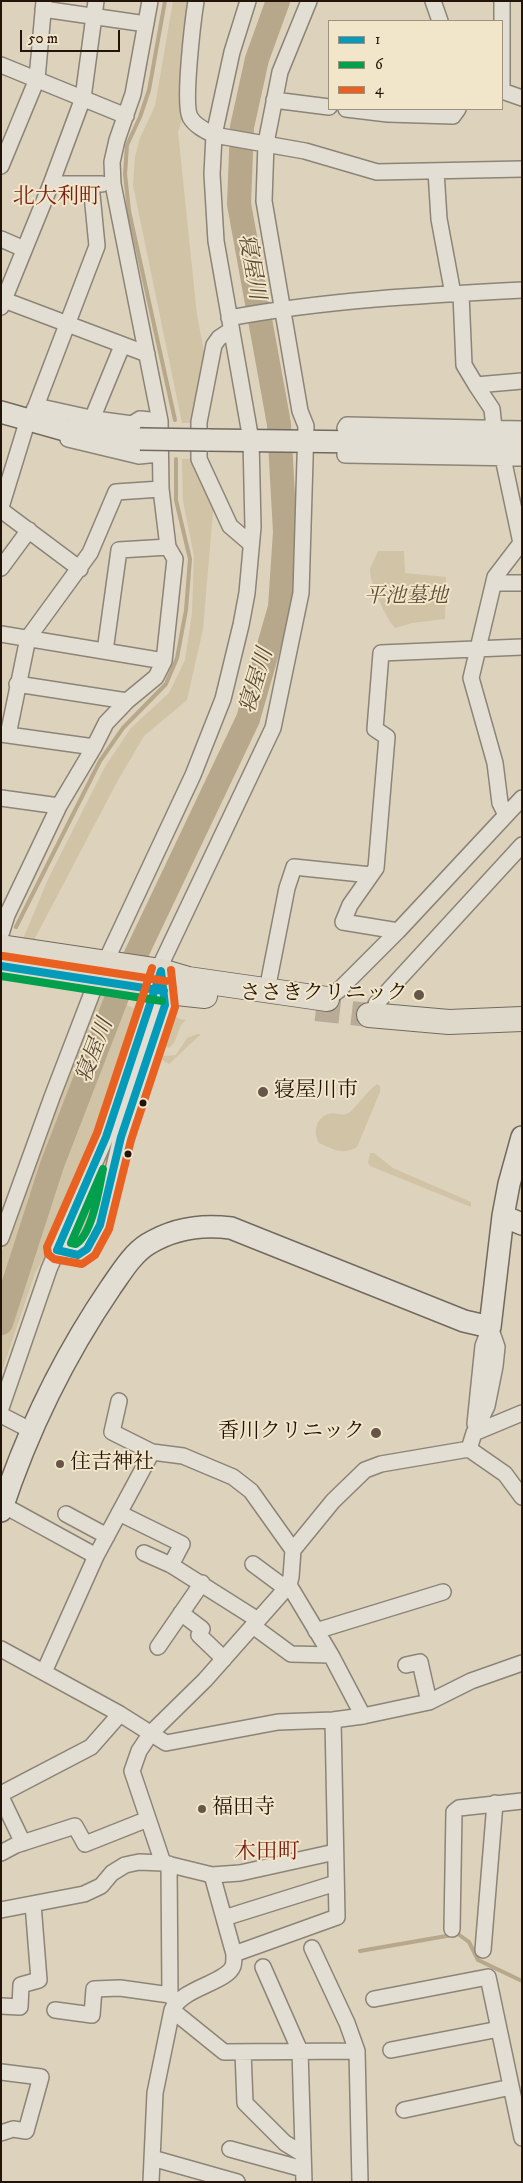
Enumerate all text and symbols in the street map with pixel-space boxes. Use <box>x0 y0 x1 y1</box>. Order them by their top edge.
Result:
scale bar <box>22 20 122 52</box>
legend <box>328 20 503 110</box>
text: 50 m <box>28 29 58 48</box>
text: 1 <box>375 30 381 49</box>
text: 6 <box>375 55 383 74</box>
text: 4 <box>375 80 384 99</box>
district label: 北大利町 <box>13 185 101 211</box>
water label: 寝屋川 <box>231 232 269 302</box>
park label: 平池墓地 <box>364 585 448 611</box>
water label: 寝屋川 <box>236 646 280 716</box>
place label: ささきクリニック <box>240 982 408 1008</box>
marker: ささきクリニック <box>412 988 426 1002</box>
water label: 寝屋川 <box>72 1015 120 1087</box>
place label: 寝屋川市 <box>274 1079 358 1105</box>
marker: 寝屋川市 <box>256 1085 270 1099</box>
unlabelled marker <box>138 1098 148 1108</box>
unlabelled marker <box>123 1149 133 1159</box>
place label: 香川クリニック <box>218 1420 365 1446</box>
marker: 香川クリニック <box>369 1426 383 1440</box>
place label: 住吉神社 <box>70 1451 154 1477</box>
marker: 住吉神社 <box>54 1458 66 1470</box>
place label: 福田寺 <box>212 1796 275 1822</box>
marker: 福田寺 <box>196 1803 208 1815</box>
district label: 木田町 <box>234 1840 300 1866</box>

